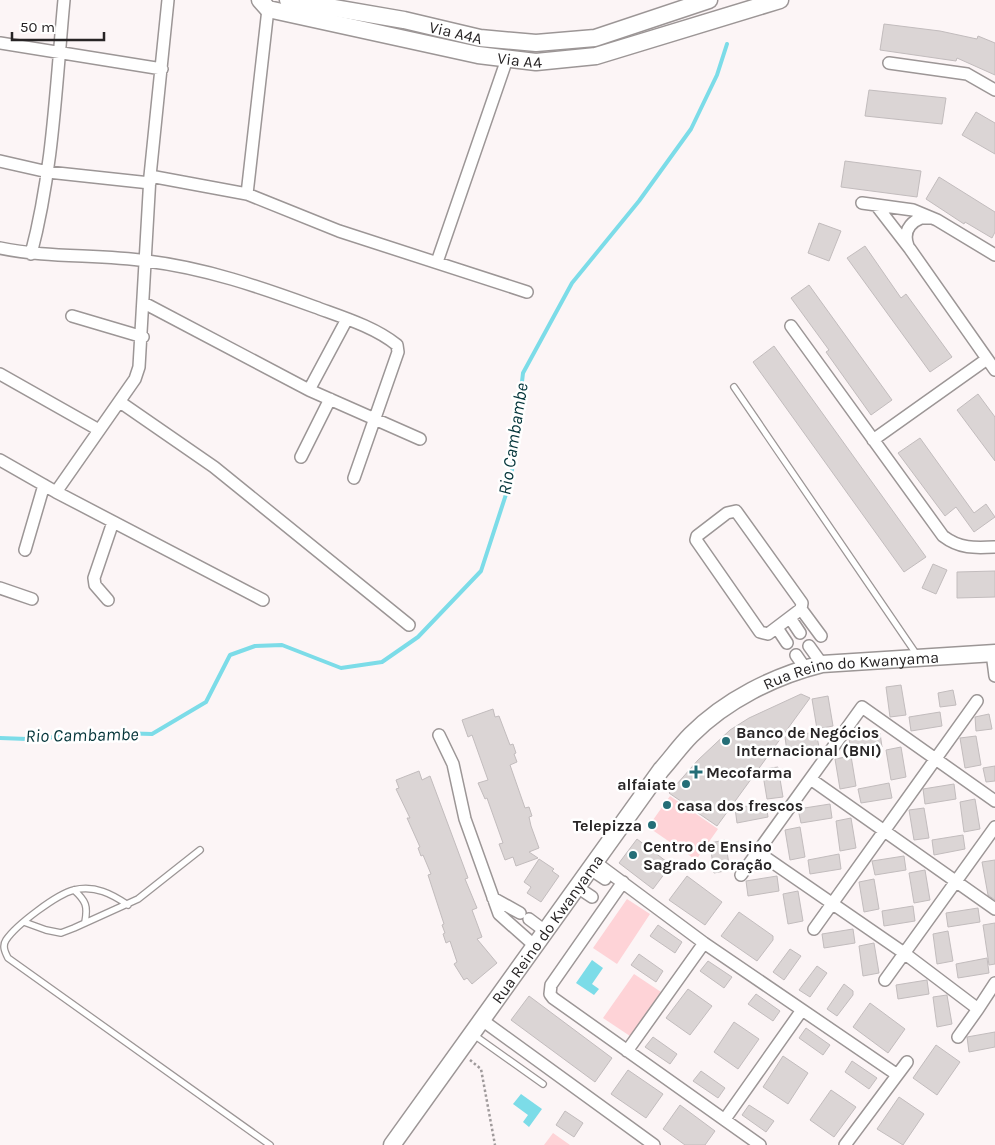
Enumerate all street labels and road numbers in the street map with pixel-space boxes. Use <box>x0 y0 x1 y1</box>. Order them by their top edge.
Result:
street label: Via A4A <box>428 17 484 48</box>
street label: Via A4 <box>496 48 543 72</box>
street label: Rua Reino do Kwanyama <box>760 647 940 693</box>
street label: Rua Reino do Kwanyama <box>487 851 607 1007</box>

